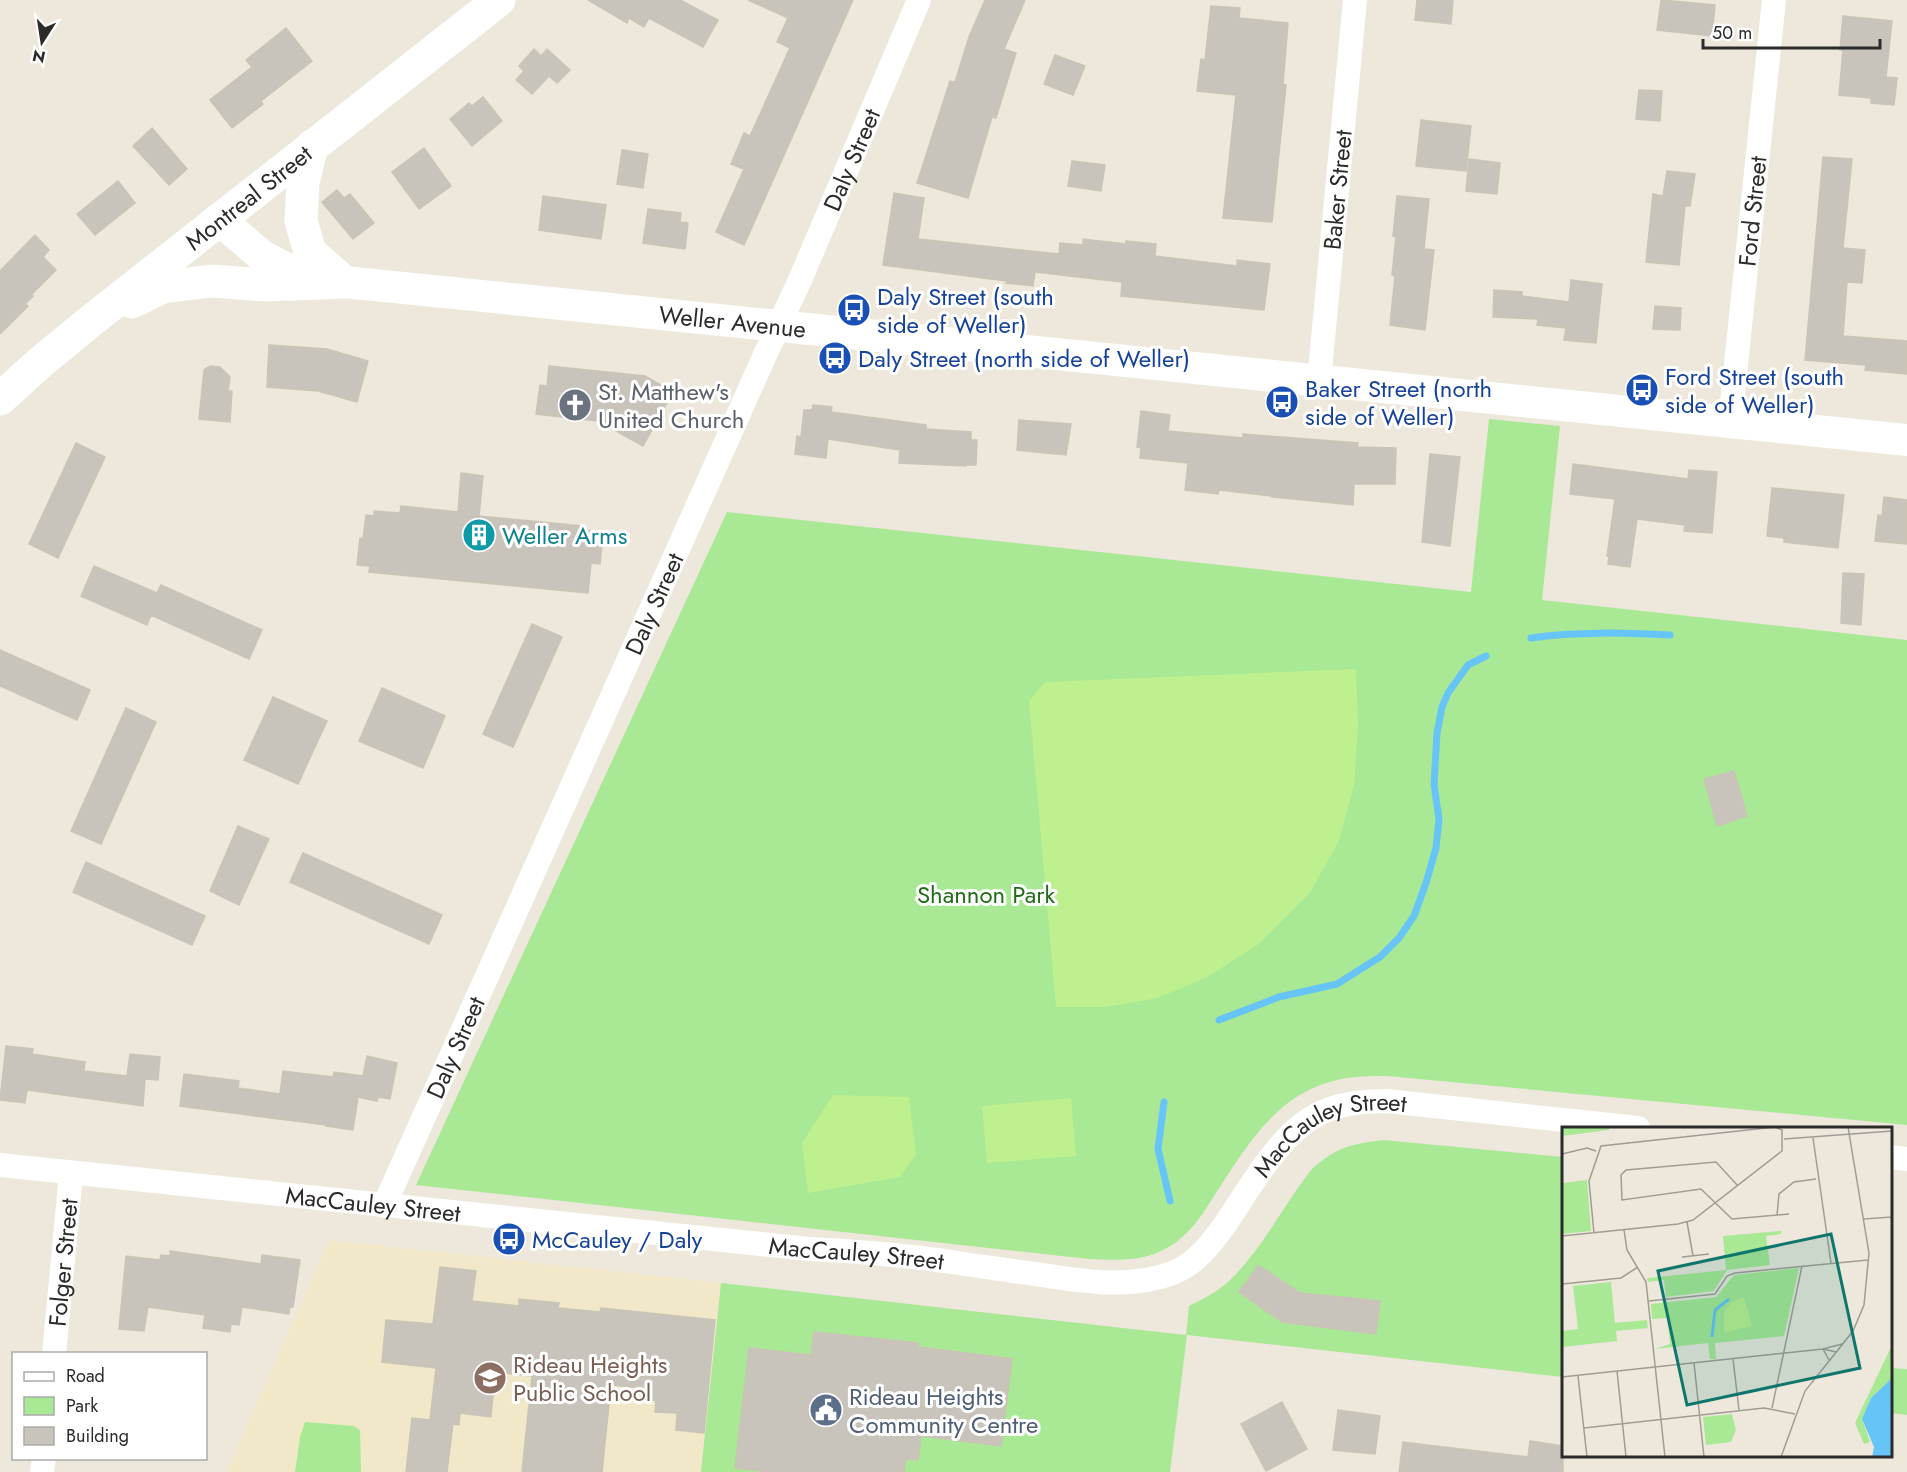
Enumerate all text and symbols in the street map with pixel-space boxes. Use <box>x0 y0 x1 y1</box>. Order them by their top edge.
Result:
north arrow <box>12 12 72 72</box>
scale bar <box>1703 12 1880 50</box>
text: 50 m <box>1712 20 1752 46</box>
text: N <box>30 44 48 69</box>
street label: Daly Street <box>814 103 889 216</box>
street label: Baker Street <box>1314 128 1360 251</box>
street label: Montreal Street <box>177 136 319 258</box>
street label: Ford Street <box>1729 154 1775 268</box>
place label: Daly Street (south side of Weller) <box>877 279 1054 342</box>
bus stop icon: Daly Street (south side of Weller) <box>836 292 872 328</box>
street label: Weller Avenue <box>657 296 808 346</box>
bus stop icon: Daly Street (north side of Weller) <box>817 340 853 376</box>
place label: Daly Street (north side of Weller) <box>858 341 1190 376</box>
place label: Ford Street (south side of Weller) <box>1665 359 1844 422</box>
place label: Baker Street (north side of Weller) <box>1305 371 1492 434</box>
bus stop icon: Ford Street (south side of Weller) <box>1624 372 1660 408</box>
place label: St. Matthew's United Church <box>598 374 744 437</box>
bus stop icon: Baker Street (north side of Weller) <box>1264 384 1300 420</box>
church icon: St. Matthew's United Church <box>557 387 593 423</box>
building icon: Weller Arms <box>461 517 497 553</box>
place label: Weller Arms <box>502 518 628 553</box>
street label: Daly Street <box>616 547 692 660</box>
park label: Shannon Park <box>917 877 1056 912</box>
street label: Daly Street <box>417 990 493 1104</box>
street label: MacCauley Street <box>1244 1083 1409 1184</box>
inset map <box>1562 1127 1892 1457</box>
street label: MacCauley Street <box>284 1177 462 1230</box>
street label: Folger Street <box>39 1196 86 1328</box>
bus stop icon: McCauley / Daly <box>491 1221 527 1257</box>
place label: McCauley / Daly <box>532 1222 703 1257</box>
street label: MacCauley Street <box>767 1227 946 1278</box>
place label: Rideau Heights Public School <box>513 1347 668 1410</box>
legend <box>12 1352 207 1460</box>
school or university icon: Rideau Heights Public School <box>472 1360 508 1396</box>
text: Road <box>66 1363 105 1389</box>
place label: Rideau Heights Community Centre <box>849 1379 1038 1442</box>
public building icon: Rideau Heights Community Centre <box>808 1392 844 1428</box>
text: Park <box>66 1393 98 1419</box>
text: Building <box>66 1423 129 1449</box>

